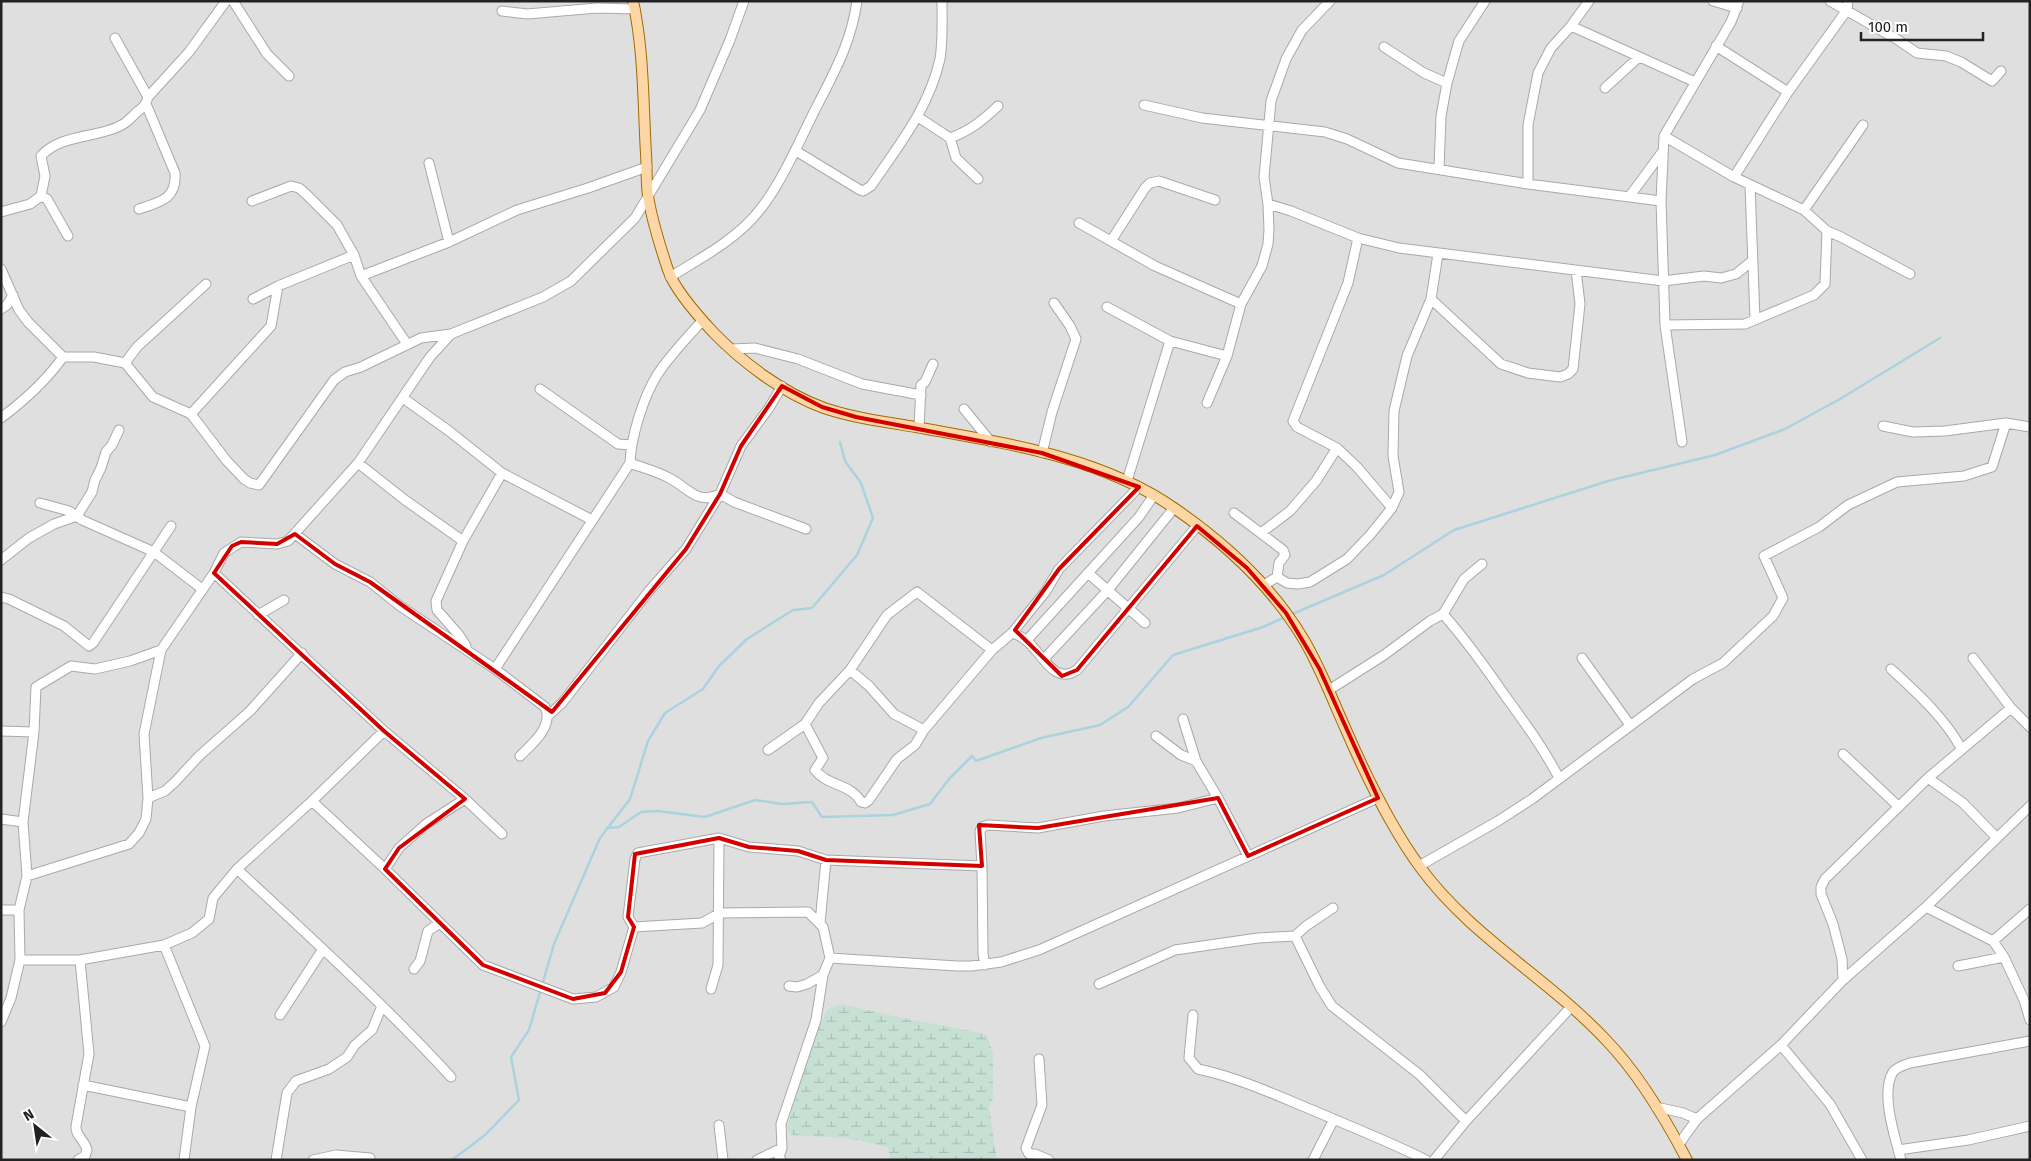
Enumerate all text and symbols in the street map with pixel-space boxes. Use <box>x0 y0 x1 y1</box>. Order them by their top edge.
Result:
scale bar <box>1861 10 1984 42</box>
text: 100 m <box>1868 18 1908 36</box>
north arrow <box>10 1101 60 1151</box>
text: N <box>20 1105 37 1125</box>

